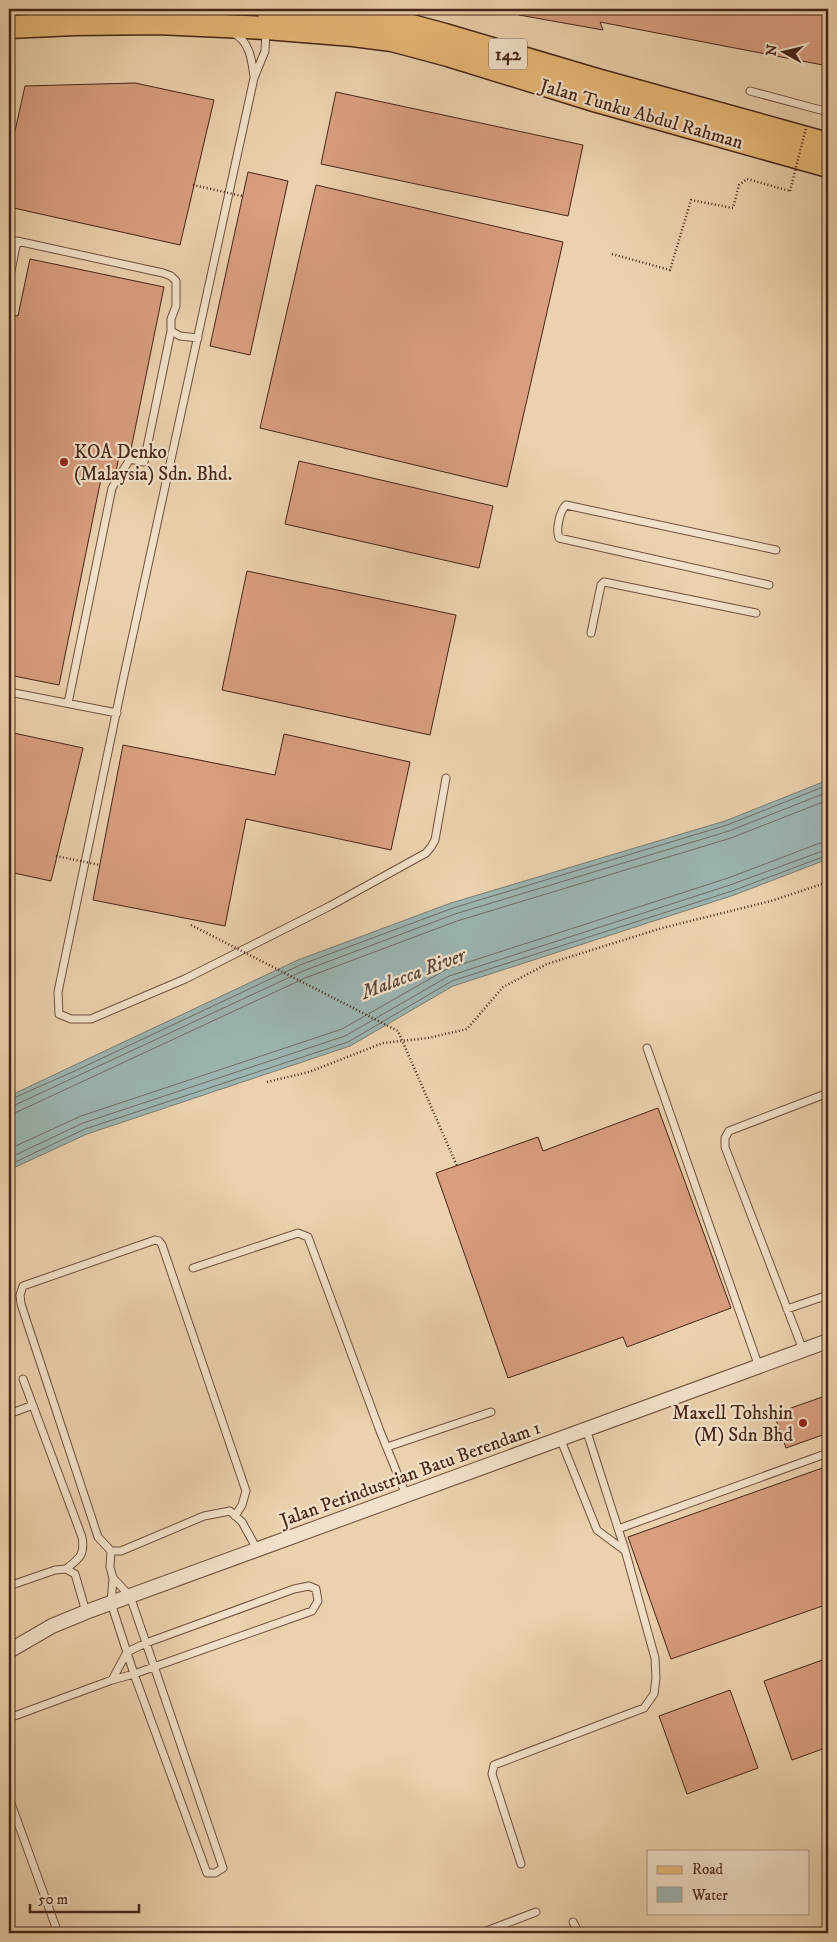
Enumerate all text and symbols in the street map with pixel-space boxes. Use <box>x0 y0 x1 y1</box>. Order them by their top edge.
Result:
north arrow <box>760 28 810 78</box>
road number: 142 <box>489 39 527 70</box>
text: N <box>762 43 782 57</box>
street label: Jalan Tunku Abdul Rahman <box>536 74 746 154</box>
place label: KOA Denko (Malaysia) Sdn. Bhd. <box>74 441 232 486</box>
marker: KOA Denko (Malaysia) Sdn. Bhd. <box>58 456 70 468</box>
water label: Malacca River <box>356 942 471 1006</box>
place label: Maxell Tohshin (M) Sdn Bhd <box>672 1402 794 1447</box>
street label: Jalan Perindustrian Batu Berendam 1 <box>275 1416 544 1533</box>
marker: Maxell Tohshin (M) Sdn Bhd <box>797 1417 809 1429</box>
legend <box>647 1850 810 1914</box>
text: Road <box>692 1860 724 1879</box>
scale bar <box>30 1882 139 1914</box>
text: Water <box>691 1886 728 1905</box>
text: 50 m <box>38 1890 68 1909</box>

